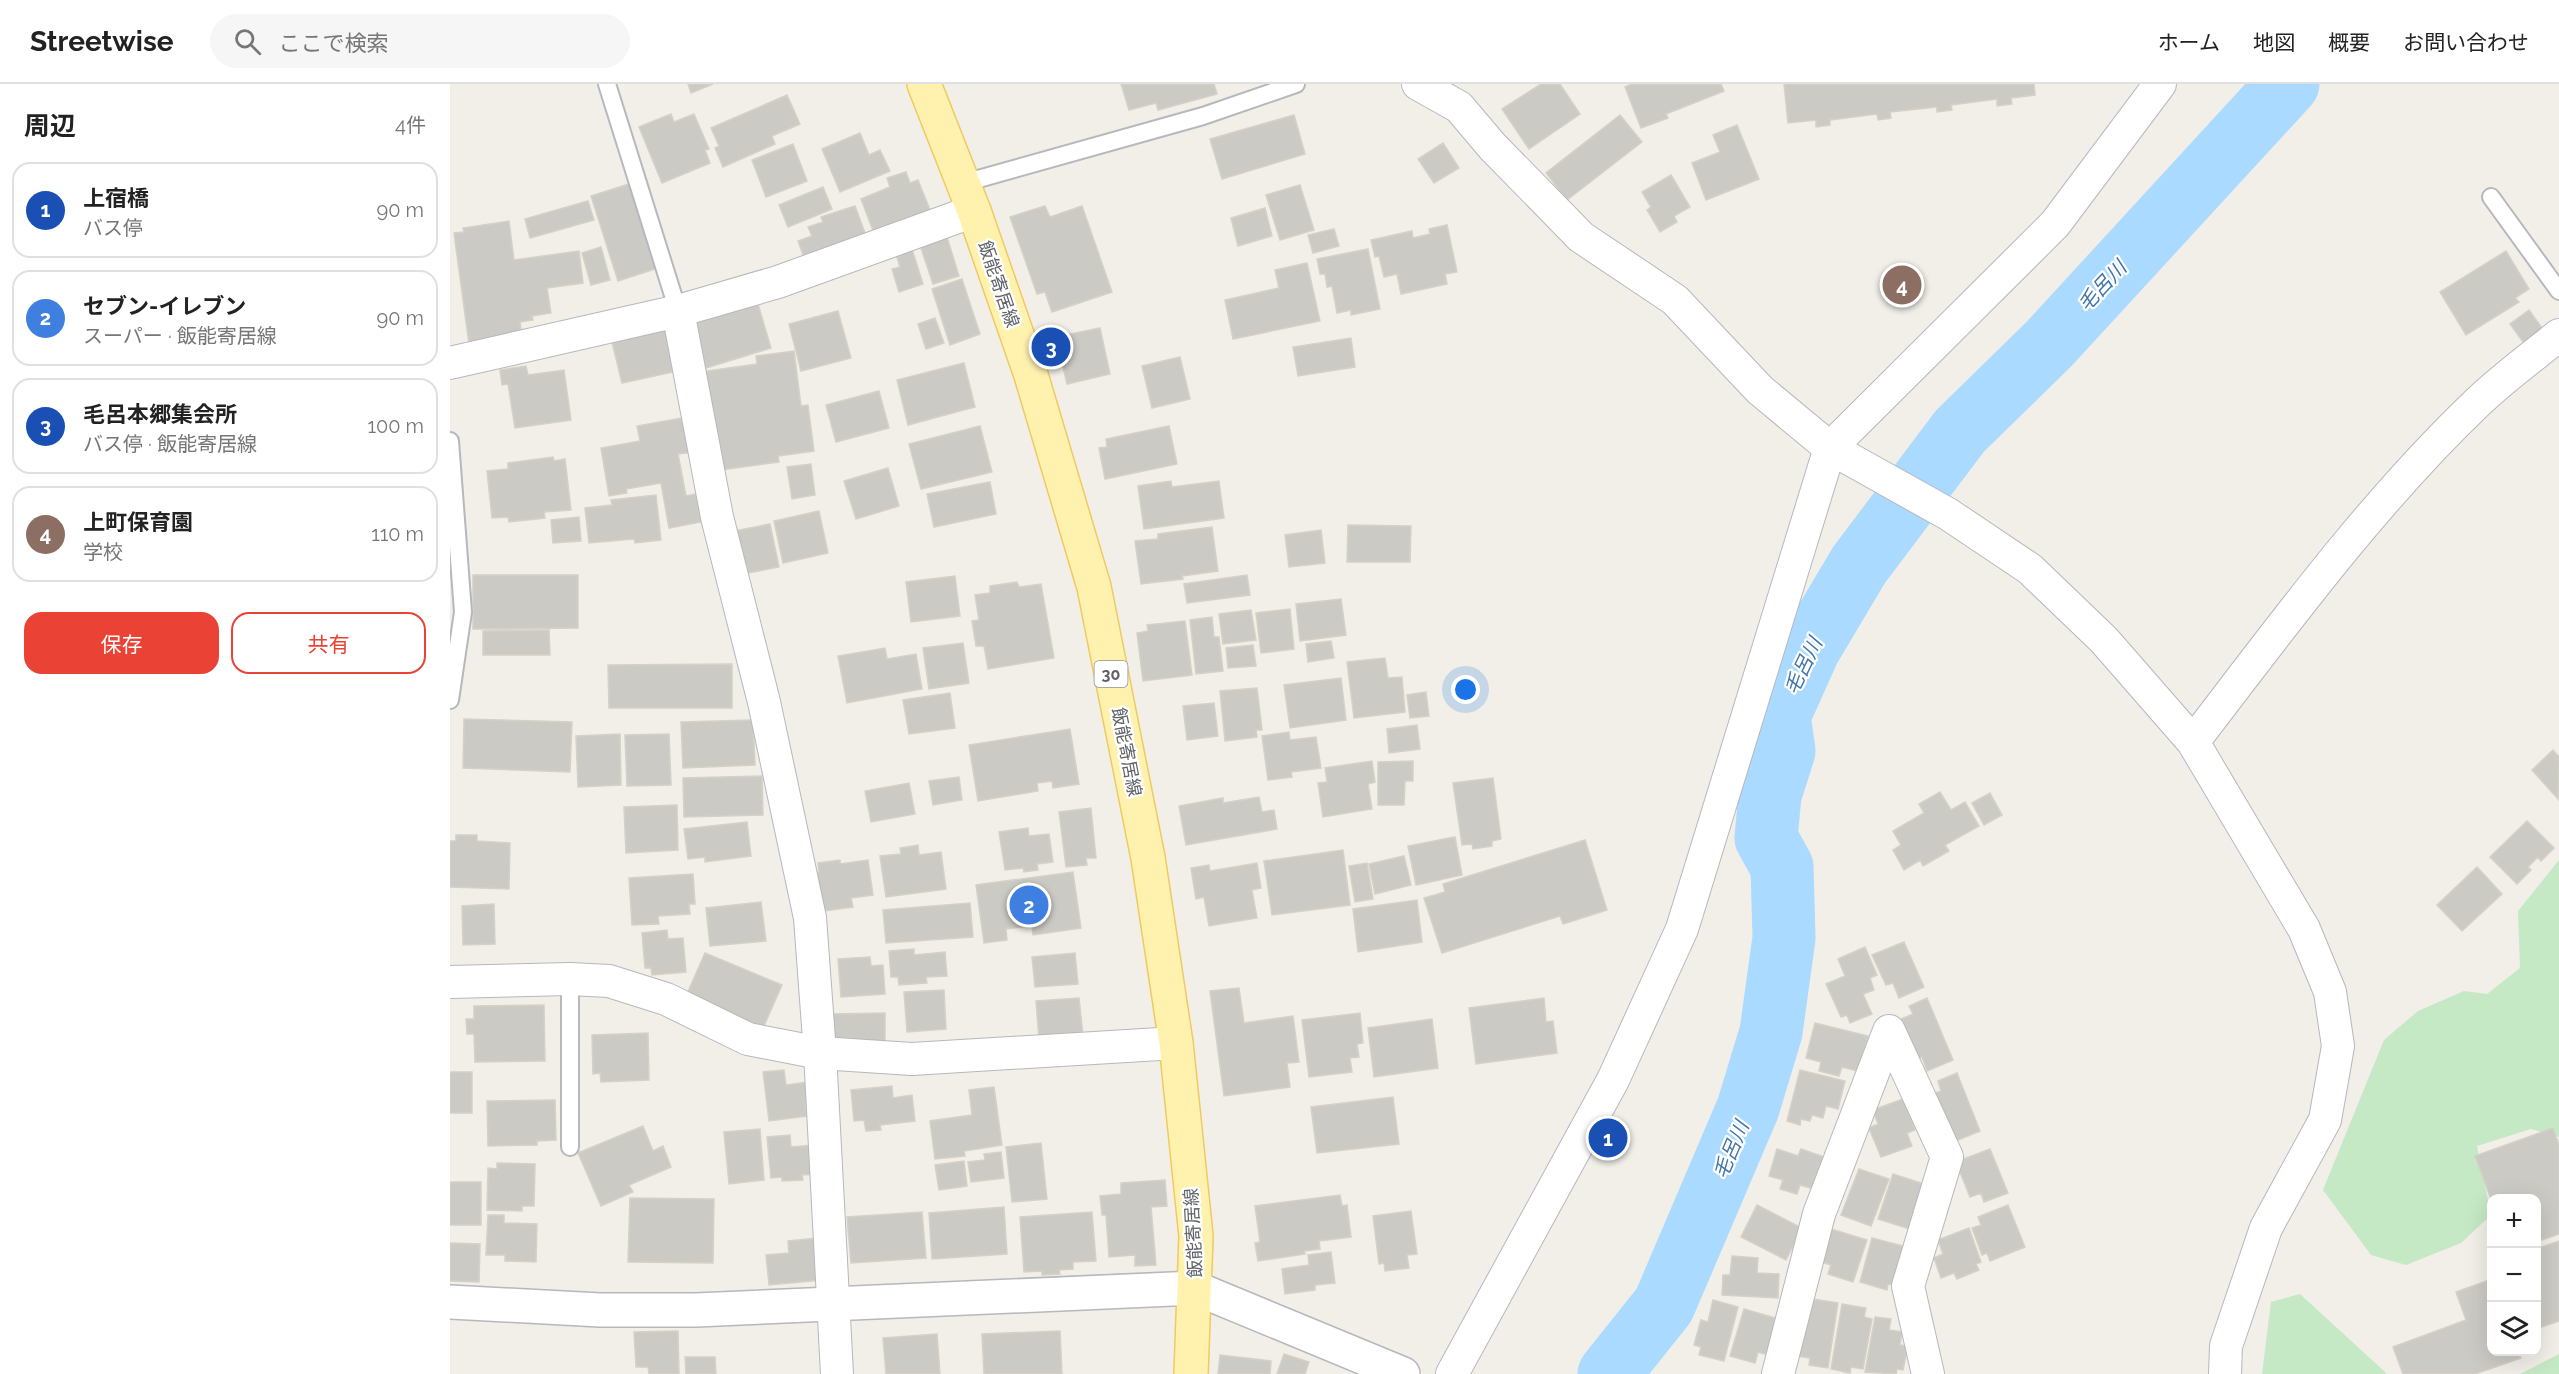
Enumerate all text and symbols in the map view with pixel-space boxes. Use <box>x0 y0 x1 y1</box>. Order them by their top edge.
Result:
search box <box>210 14 630 68</box>
text: Streetwise <box>30 25 174 58</box>
icon: search <box>231 25 264 58</box>
text: ここで検索 <box>279 30 389 56</box>
text: ホーム <box>2158 30 2220 55</box>
text: 地図 <box>2253 30 2295 55</box>
text: 概要 <box>2328 30 2370 55</box>
text: お問い合わせ <box>2403 30 2529 55</box>
text: 周辺 <box>24 111 76 141</box>
text: 4件 <box>395 113 426 137</box>
text: 上宿橋 <box>83 185 149 211</box>
text: 1 <box>41 198 50 222</box>
text: 90 m <box>377 198 424 222</box>
text: バス停 <box>83 216 143 240</box>
street label: 飯能寄居線 <box>974 238 1024 330</box>
water label: 毛呂川 <box>2073 254 2133 316</box>
pin: 4 <box>1882 262 1922 308</box>
text: セブン-イレブン <box>83 293 246 319</box>
text: 2 <box>40 306 51 330</box>
text: 90 m <box>377 306 424 330</box>
text: スーパー · 飯能寄居線 <box>83 324 277 348</box>
pin: 3 <box>1032 324 1070 370</box>
text: 毛呂本郷集会所 <box>83 401 237 427</box>
text: 3 <box>40 414 51 438</box>
text: 100 m <box>367 414 424 438</box>
text: バス停 · 飯能寄居線 <box>83 432 257 456</box>
text: 上町保育園 <box>83 509 193 535</box>
text: 4 <box>40 522 51 546</box>
text: 110 m <box>371 522 424 546</box>
text: 学校 <box>83 540 123 564</box>
button: 保存 <box>24 612 219 674</box>
button: 共有 <box>231 612 426 674</box>
water label: 毛呂川 <box>1779 632 1828 698</box>
road number: 30 <box>1094 661 1128 687</box>
your location <box>1451 675 1480 704</box>
street label: 飯能寄居線 <box>1108 706 1146 798</box>
pin: 2 <box>1010 882 1048 928</box>
pin: 1 <box>1588 1116 1628 1160</box>
water label: 毛呂川 <box>1708 1116 1755 1182</box>
street label: 飯能寄居線 <box>1180 1188 1206 1278</box>
map controls <box>2487 1194 2541 1356</box>
button: + <box>2487 1194 2541 1248</box>
button: − <box>2487 1248 2541 1302</box>
button: layers <box>2487 1302 2541 1356</box>

